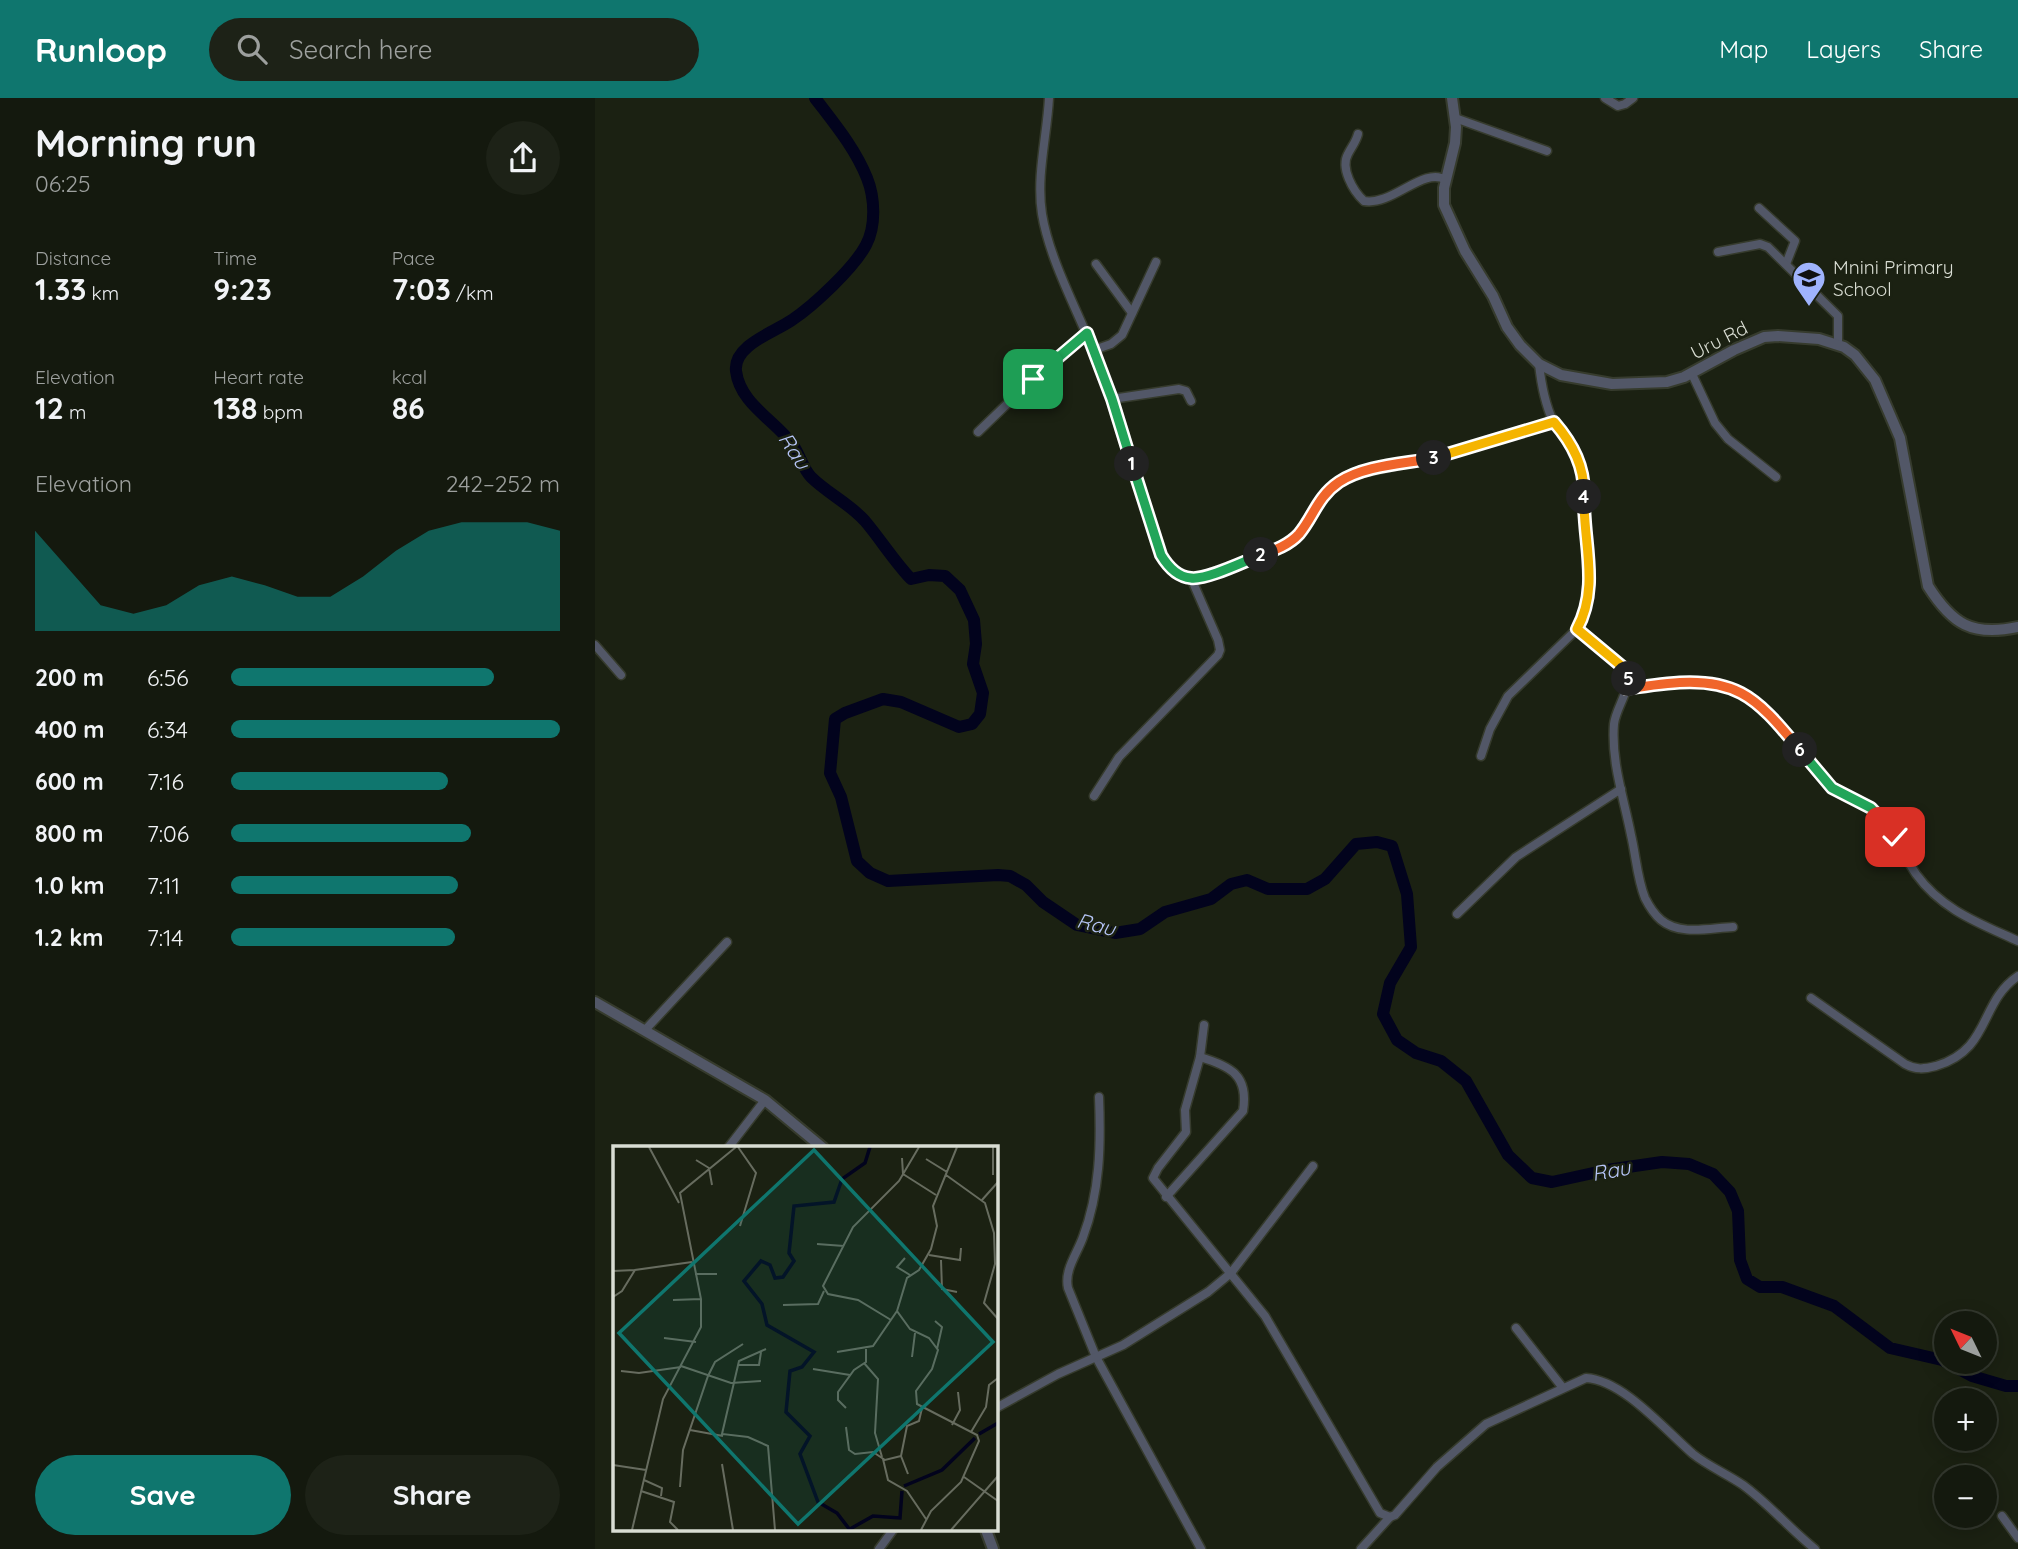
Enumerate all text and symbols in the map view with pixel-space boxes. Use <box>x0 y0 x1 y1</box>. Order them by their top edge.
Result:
search box <box>209 18 699 81</box>
text: Runloop <box>35 29 167 70</box>
icon: search <box>233 30 271 68</box>
text: Search here <box>289 33 432 66</box>
text: Map <box>1719 34 1768 64</box>
text: Layers <box>1806 34 1881 64</box>
text: Share <box>1919 34 1983 64</box>
text: Morning run <box>35 119 257 167</box>
button: share <box>486 121 560 195</box>
text: 06:25 <box>35 169 91 198</box>
text: Distance <box>35 246 111 270</box>
text: Time <box>213 246 257 270</box>
text: Pace <box>392 246 435 270</box>
place label: Mnini Primary School <box>1833 255 1954 301</box>
school or university icon: Mnini Primary School <box>1790 259 1828 308</box>
text: 1.33 <box>35 270 86 308</box>
text: 9:23 <box>213 270 272 308</box>
text: 7:03 <box>392 270 451 308</box>
text: km <box>86 281 119 305</box>
text: /km <box>451 281 493 305</box>
street label: Uru Rd <box>1686 315 1752 365</box>
pin <box>1003 349 1063 409</box>
icon: arrive <box>1014 360 1052 398</box>
text: Elevation <box>35 365 115 389</box>
text: Heart rate <box>213 365 304 389</box>
text: kcal <box>392 365 427 389</box>
text: 12 <box>35 389 64 427</box>
text: 138 <box>213 389 258 427</box>
text: 86 <box>392 389 425 427</box>
text: m <box>64 400 86 424</box>
text: bpm <box>258 400 303 424</box>
water label: Rau <box>773 427 817 475</box>
pin: 3 <box>1417 440 1451 476</box>
text: 3 <box>1428 445 1439 469</box>
pin: 1 <box>1115 446 1149 482</box>
text: 1 <box>1128 451 1135 475</box>
text: Elevation <box>35 469 132 498</box>
text: 242–252 m <box>446 469 560 498</box>
pin: 4 <box>1567 480 1601 514</box>
text: 4 <box>1578 484 1589 508</box>
pin: 2 <box>1243 538 1279 573</box>
text: 2 <box>1255 542 1266 566</box>
pin: 5 <box>1611 662 1647 696</box>
text: 200 m <box>35 663 104 692</box>
text: 6:56 <box>147 663 189 692</box>
text: 5 <box>1623 666 1634 690</box>
text: 400 m <box>35 715 104 744</box>
text: 6:34 <box>147 715 188 744</box>
pin: 6 <box>1783 732 1817 768</box>
text: 6 <box>1794 737 1805 761</box>
text: 600 m <box>35 767 104 796</box>
text: 7:16 <box>147 767 184 796</box>
pin <box>1865 807 1925 867</box>
icon: check <box>1876 818 1914 856</box>
text: 800 m <box>35 819 104 848</box>
text: 7:06 <box>147 819 189 848</box>
text: 1.0 km <box>35 871 105 900</box>
text: 7:11 <box>147 871 180 900</box>
water label: Rau <box>1074 907 1119 942</box>
text: 1.2 km <box>35 923 104 952</box>
text: 7:14 <box>147 923 183 952</box>
inset map <box>613 1146 997 1532</box>
water label: Rau <box>1590 1154 1633 1186</box>
north arrow <box>1934 1311 1997 1374</box>
map controls <box>1934 1311 1997 1528</box>
button: + <box>1934 1388 1997 1451</box>
button: Save <box>35 1455 291 1535</box>
button: Share <box>305 1455 560 1535</box>
button: − <box>1934 1465 1997 1528</box>

